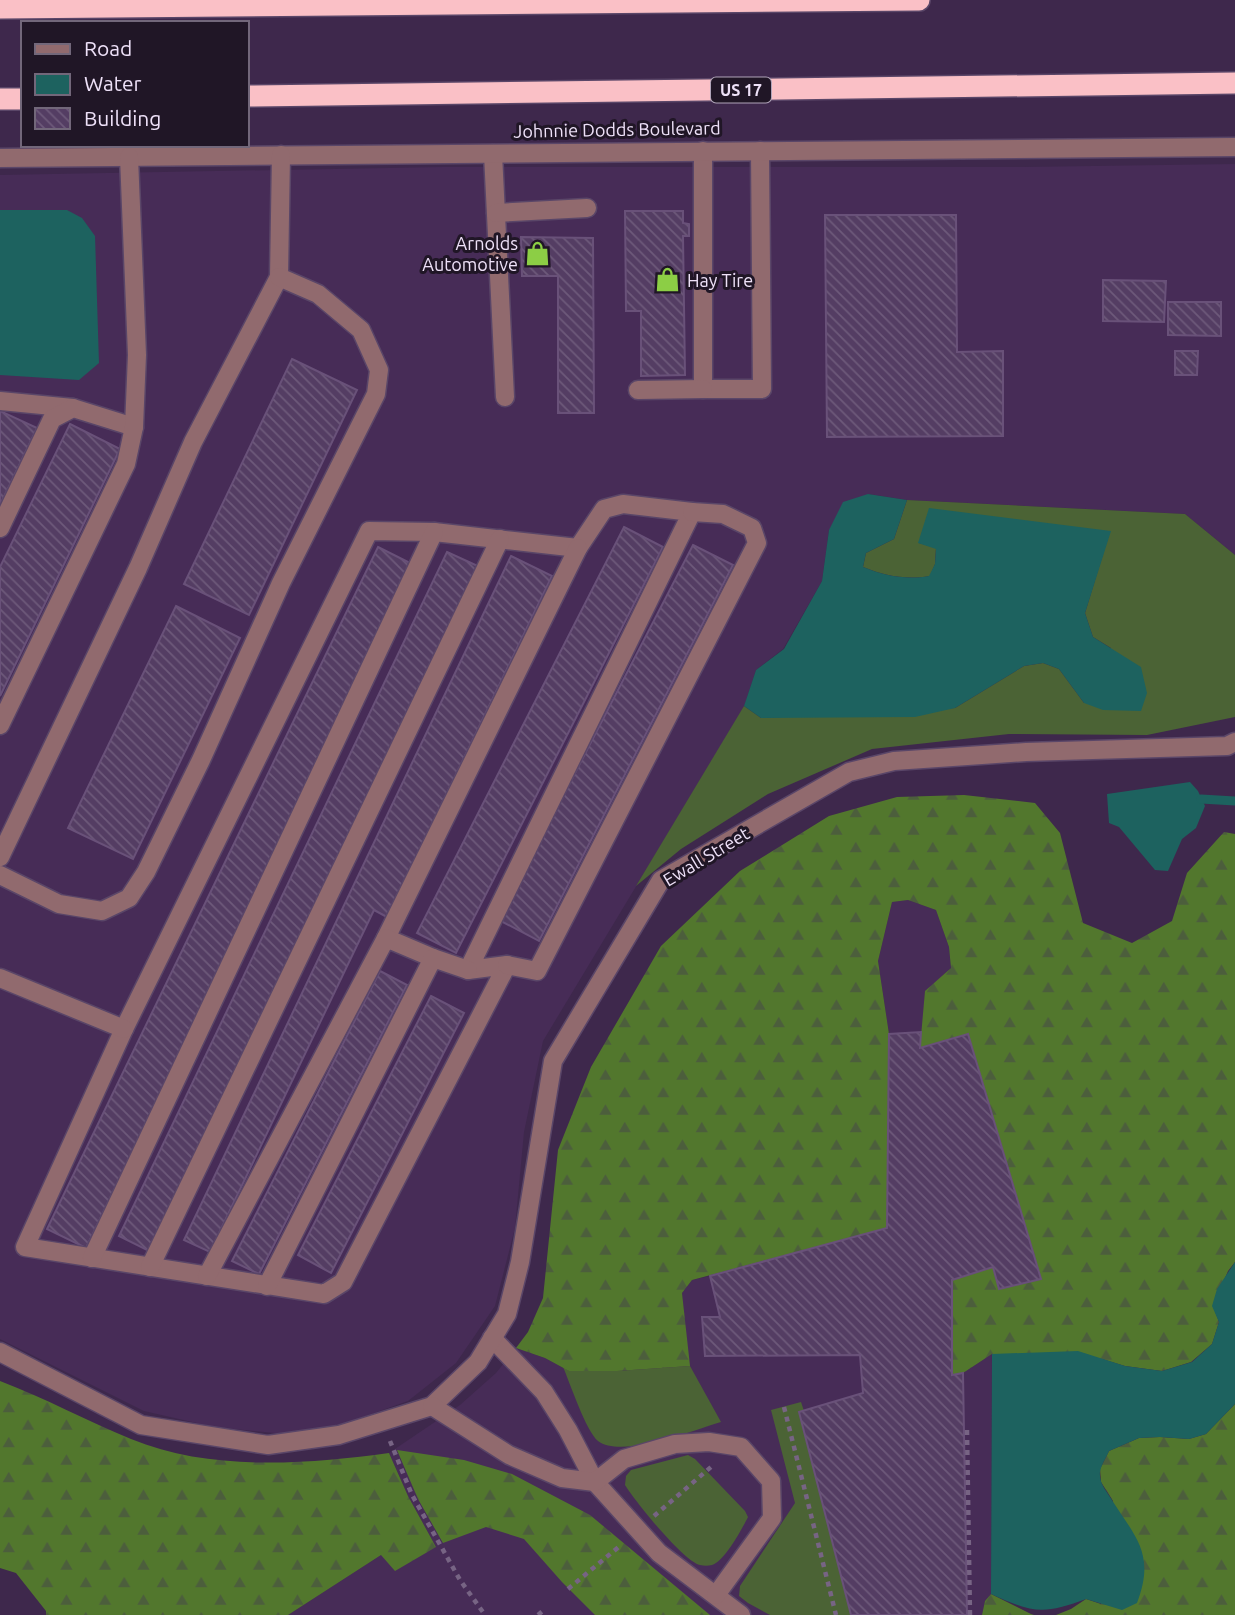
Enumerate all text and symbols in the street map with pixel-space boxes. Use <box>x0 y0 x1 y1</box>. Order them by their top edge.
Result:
legend <box>21 21 248 147</box>
text: Road <box>84 36 132 60</box>
text: Water <box>84 71 142 95</box>
road number: US 17 <box>711 78 771 102</box>
text: Building <box>84 106 161 130</box>
street label: Johnnie Dodds Boulevard <box>513 117 721 141</box>
place label: Arnolds Automotive <box>422 233 518 274</box>
shop icon: Arnolds Automotive <box>524 239 552 267</box>
shop icon: Hay Tire <box>653 266 681 294</box>
place label: Hay Tire <box>687 270 753 290</box>
street label: Ewall Street <box>659 822 753 890</box>

